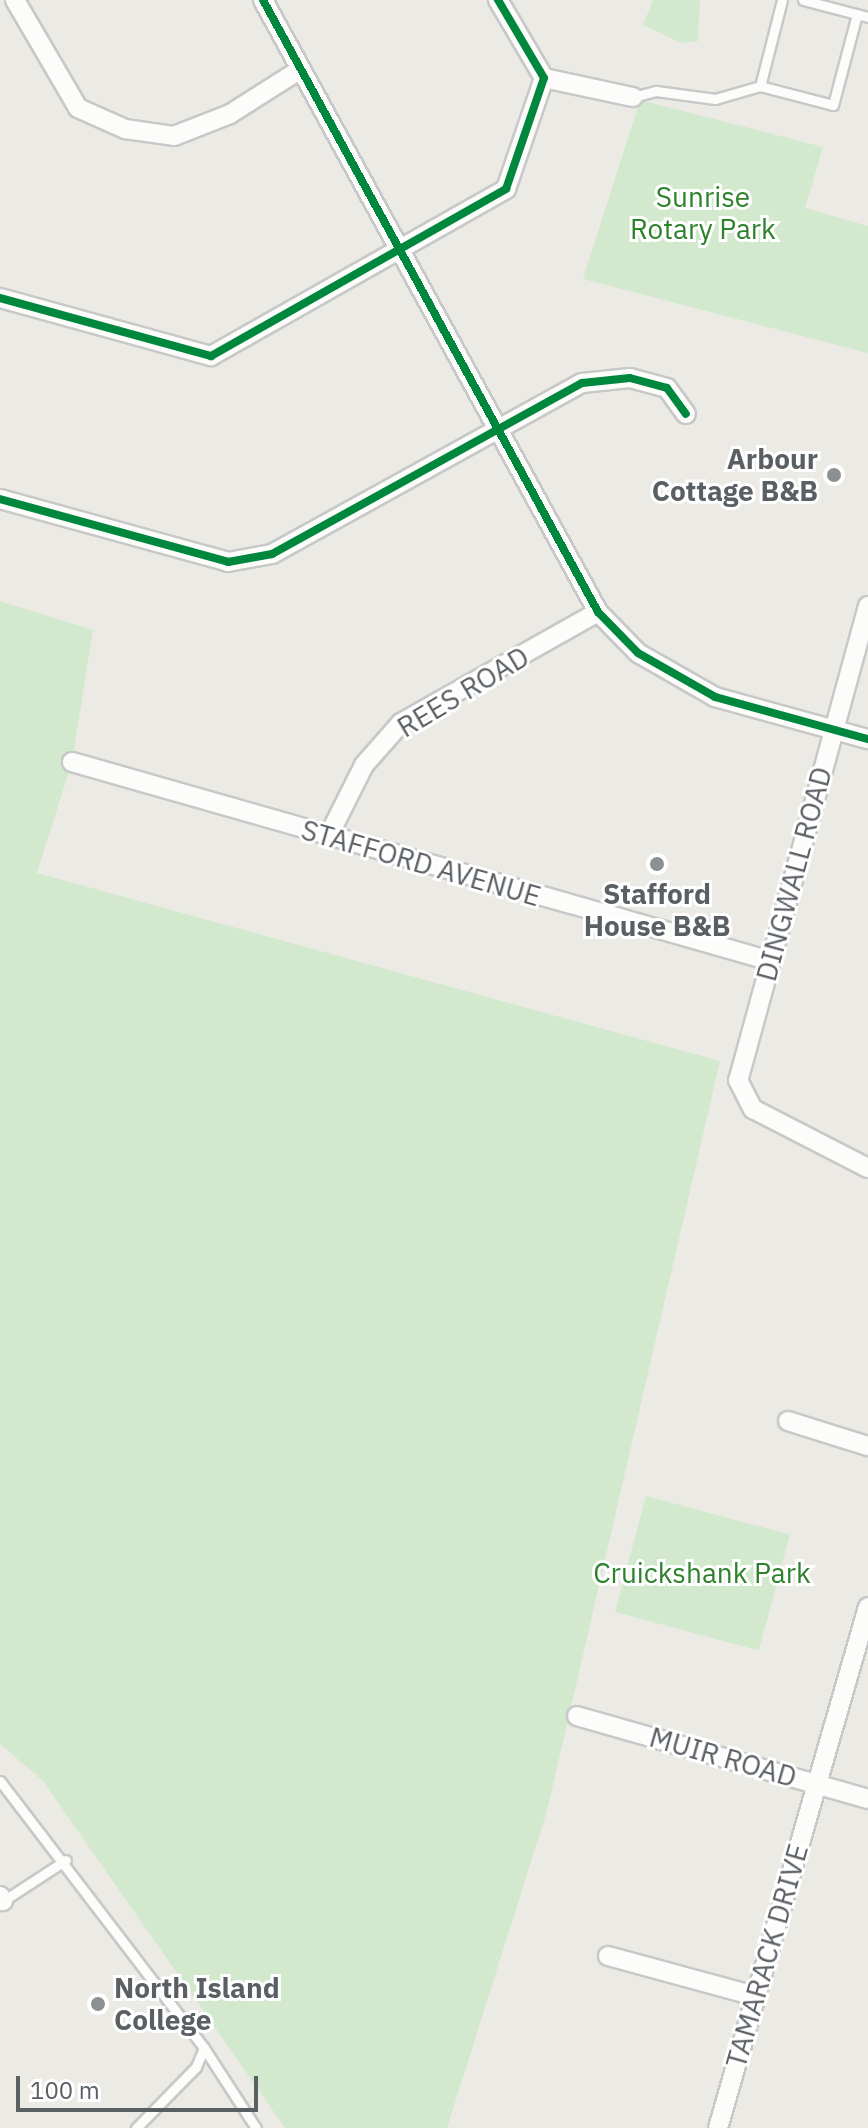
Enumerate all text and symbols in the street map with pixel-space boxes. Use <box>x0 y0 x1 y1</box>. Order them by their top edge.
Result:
park label: Sunrise Rotary Park <box>630 180 776 246</box>
place label: Arbour Cottage B&B <box>652 442 818 508</box>
marker: Arbour Cottage B&B <box>825 466 843 484</box>
street label: REES ROAD <box>391 640 535 744</box>
street label: DINGWALL ROAD <box>749 763 839 985</box>
street label: STAFFORD AVENUE <box>298 813 544 913</box>
marker: Stafford House B&B <box>648 855 666 873</box>
place label: Stafford House B&B <box>584 877 730 943</box>
park label: Cruickshank Park <box>593 1556 811 1590</box>
street label: MUIR ROAD <box>646 1720 800 1794</box>
street label: TAMARACK DRIVE <box>719 1840 815 2072</box>
place label: North Island College <box>114 1971 280 2037</box>
marker: North Island College <box>89 1995 107 2013</box>
scale bar <box>20 2060 262 2110</box>
text: 100 m <box>30 2074 100 2106</box>

